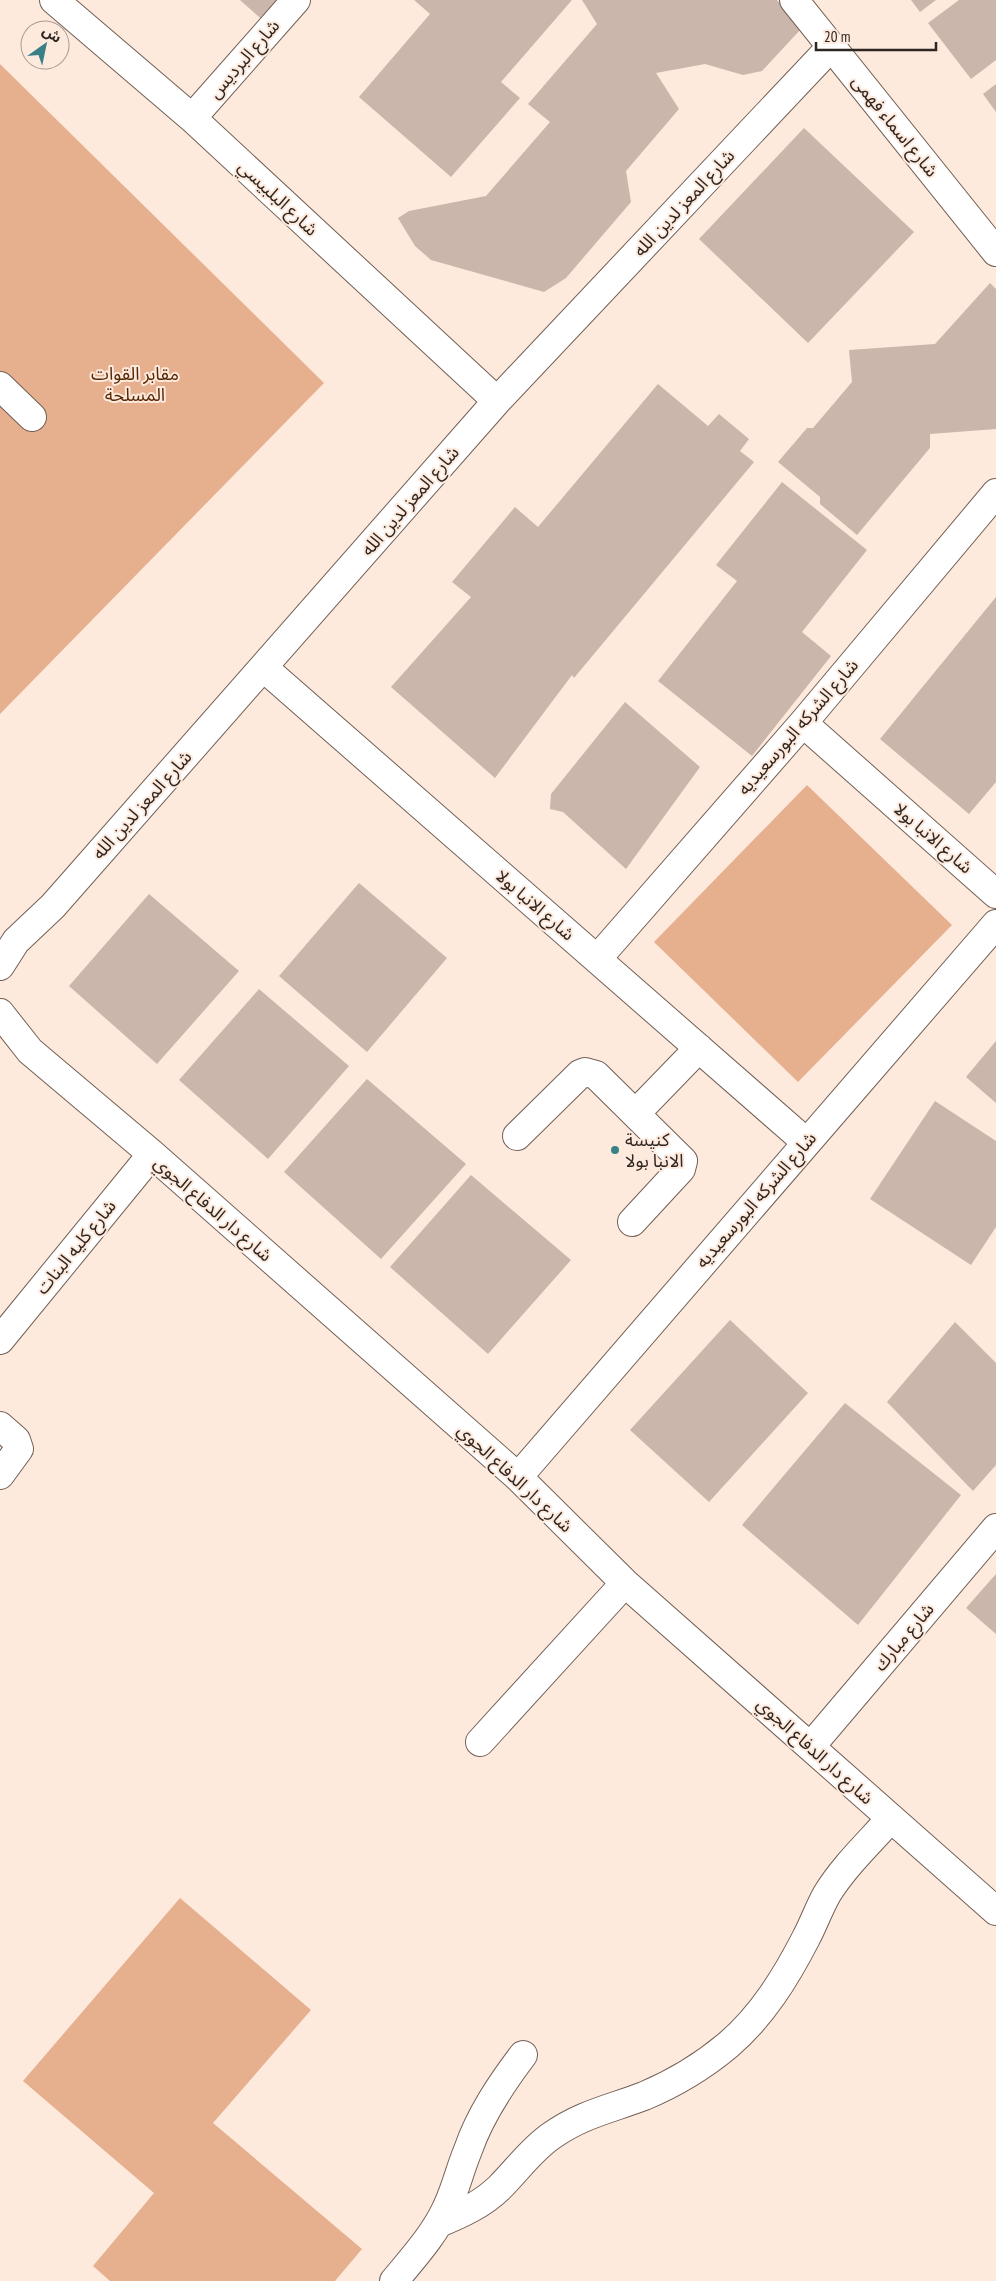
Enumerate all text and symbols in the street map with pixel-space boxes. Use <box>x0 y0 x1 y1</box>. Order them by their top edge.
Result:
street label: شارع البرديس <box>203 14 287 105</box>
north arrow <box>20 20 70 70</box>
scale bar <box>816 20 936 52</box>
text: ش <box>39 21 65 47</box>
text: 20 m <box>824 27 850 46</box>
street label: شارع اسماء فهمى <box>845 70 944 183</box>
street label: شارع المعز لدين الله <box>628 144 741 263</box>
street label: شارع البلبيسي <box>232 155 323 243</box>
park label: مقابر القوات المسلحة <box>91 362 179 406</box>
street label: شارع المعز لدين الله <box>356 441 466 562</box>
street label: شارع الشركه البورسعيديه <box>732 654 865 802</box>
street label: شارع المعز لدين الله <box>87 746 199 866</box>
street label: شارع الانبا بولا <box>887 797 978 881</box>
street label: شارع الانبا بولا <box>489 864 580 948</box>
street label: شارع الشركه البورسعيديه <box>690 1127 823 1275</box>
place label: كنيسة الانبا بولا <box>625 1128 684 1172</box>
marker: كنيسة الانبا بولا <box>609 1144 621 1156</box>
street label: شارع دار الدفاع الجوي <box>147 1151 277 1269</box>
street label: شارع كليه البنات <box>30 1195 123 1301</box>
street label: شارع دار الدفاع الجوي <box>451 1418 578 1539</box>
street label: شارع مبارك <box>869 1598 941 1677</box>
street label: شارع دار الدفاع الجوي <box>750 1692 879 1811</box>

